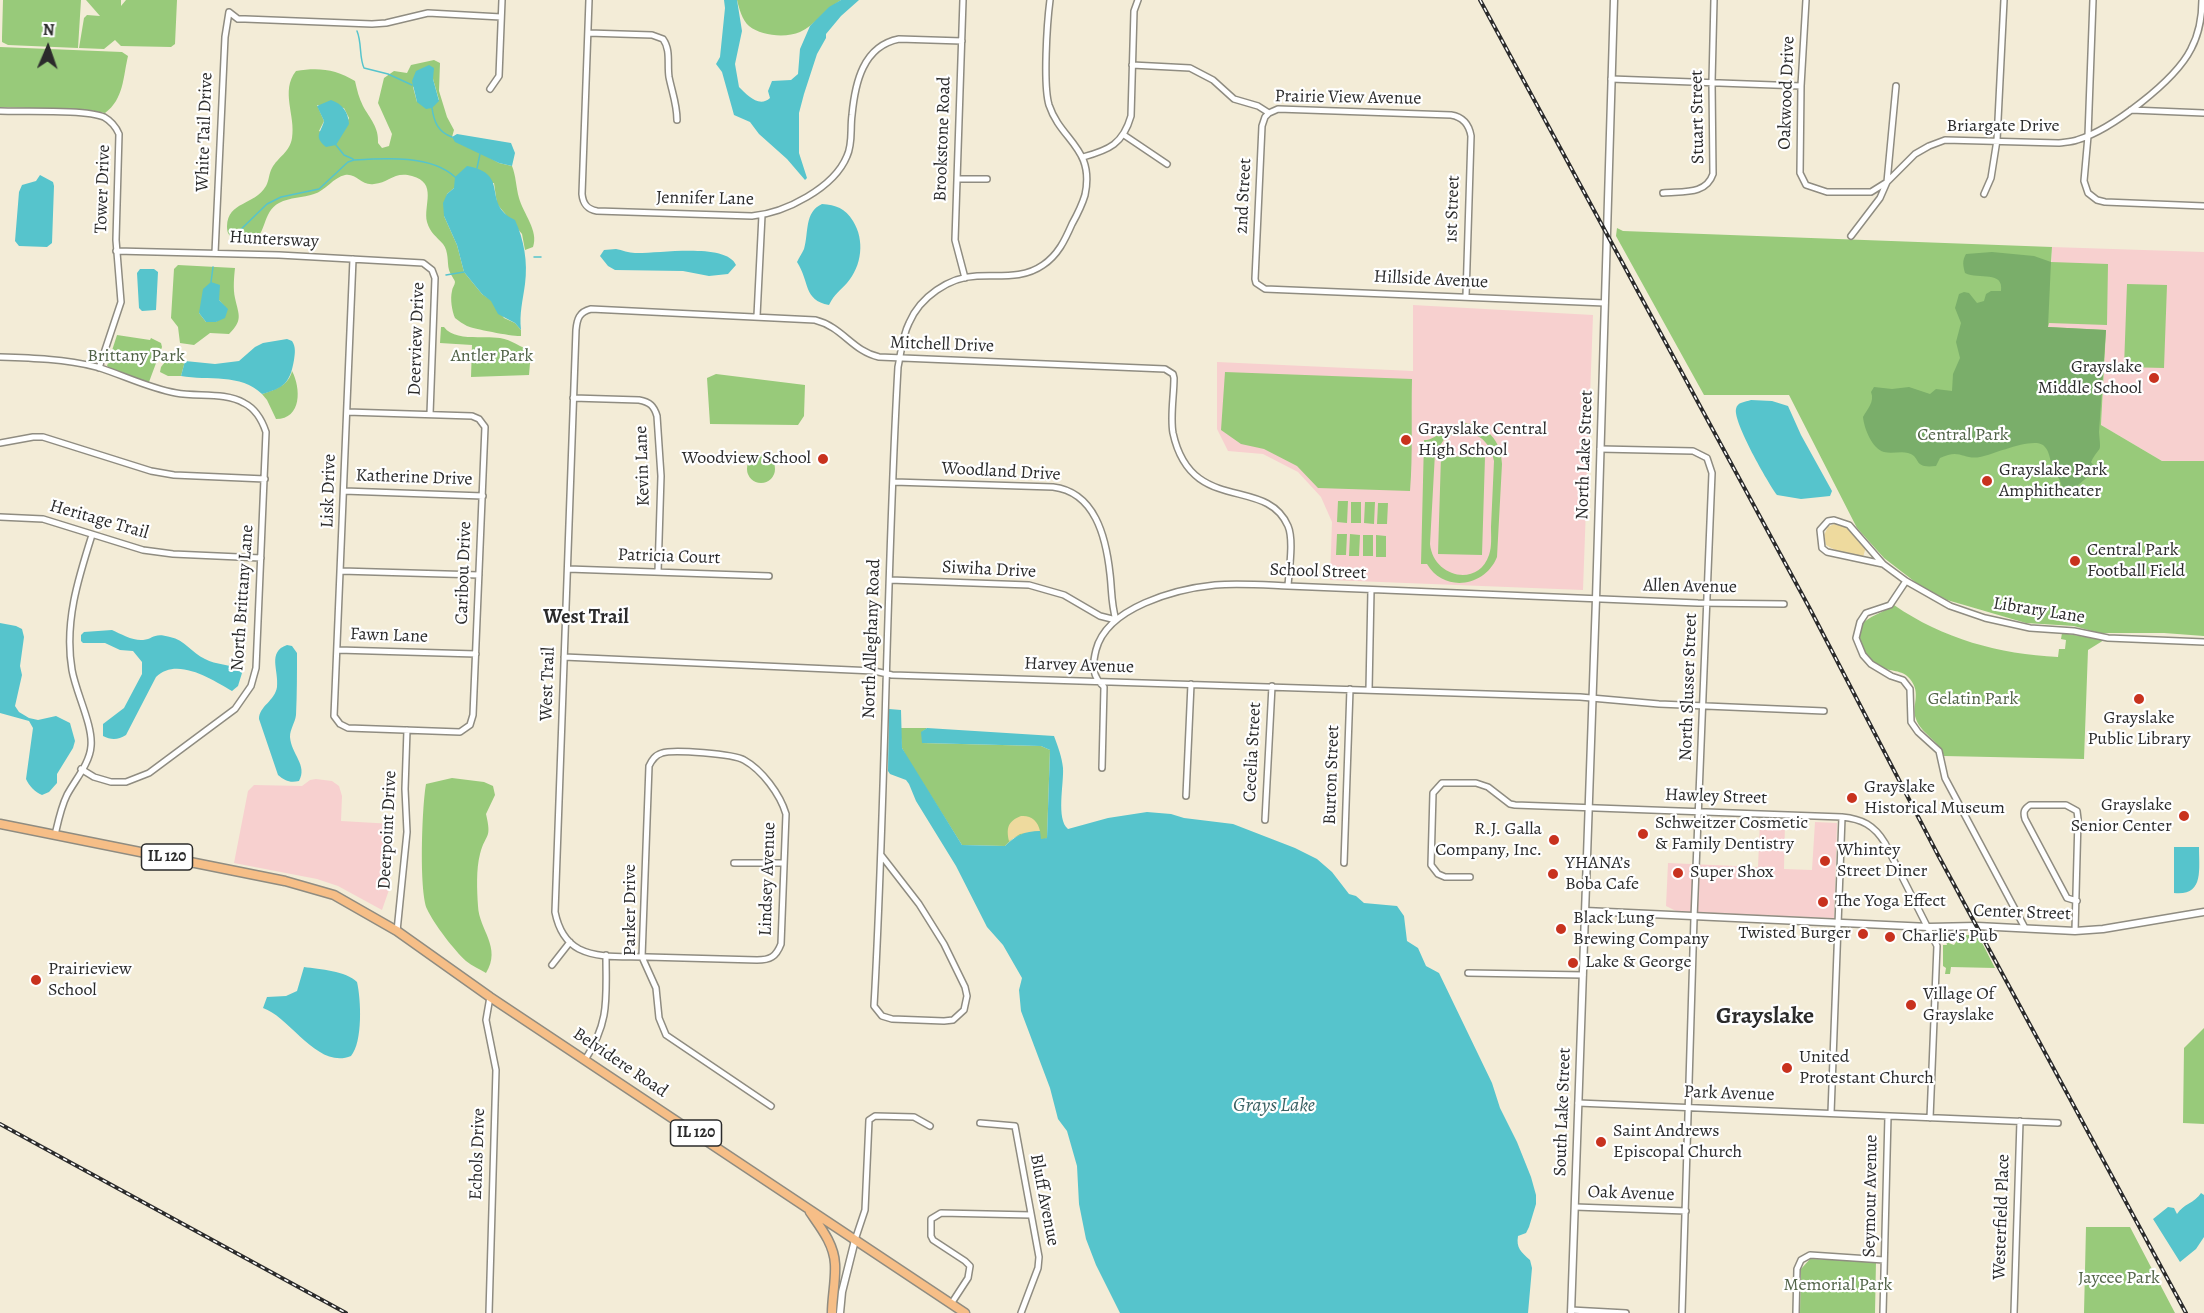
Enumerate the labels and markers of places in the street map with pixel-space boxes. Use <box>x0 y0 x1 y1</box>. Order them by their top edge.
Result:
place label: Grayslake Middle School <box>2038 357 2142 400</box>
marker: Grayslake Middle School <box>2147 371 2161 385</box>
place label: Grayslake Central High School <box>1418 419 1547 462</box>
marker: Grayslake Central High School <box>1399 433 1413 447</box>
place label: Woodview School <box>682 448 811 470</box>
marker: Woodview School <box>816 452 830 466</box>
place label: Grayslake Park Amphitheater <box>1999 460 2107 502</box>
marker: Grayslake Park Amphitheater <box>1980 474 1994 488</box>
place label: Central Park Football Field <box>2087 540 2185 582</box>
marker: Central Park Football Field <box>2068 554 2082 568</box>
marker: Grayslake Public Library <box>2132 692 2146 706</box>
place label: Grayslake Public Library <box>2087 708 2191 750</box>
place label: Grayslake Historical Museum <box>1864 777 2005 820</box>
marker: Grayslake Historical Museum <box>1845 791 1859 805</box>
place label: Grayslake Senior Center <box>2071 795 2172 838</box>
marker: Grayslake Senior Center <box>2177 809 2191 823</box>
place label: Schweitzer Cosmetic & Family Dentistry <box>1655 813 1808 856</box>
place label: R.J. Galla Company, Inc. <box>1435 819 1542 862</box>
marker: Schweitzer Cosmetic & Family Dentistry <box>1636 827 1650 841</box>
marker: R.J. Galla Company, Inc. <box>1547 833 1561 847</box>
place label: Whintey Street Diner <box>1837 840 1927 882</box>
place label: YHANA’s Boba Cafe <box>1565 853 1639 896</box>
marker: Whintey Street Diner <box>1818 854 1832 868</box>
place label: Super Shox <box>1690 862 1773 884</box>
marker: Super Shox <box>1671 866 1685 880</box>
marker: YHANA’s Boba Cafe <box>1546 867 1560 881</box>
place label: The Yoga Effect <box>1835 891 1946 913</box>
marker: The Yoga Effect <box>1816 895 1830 909</box>
place label: Black Lung Brewing Company <box>1573 908 1709 950</box>
marker: Black Lung Brewing Company <box>1554 922 1568 936</box>
place label: Twisted Burger <box>1738 923 1851 945</box>
place label: Charlie's Pub <box>1902 926 1998 948</box>
marker: Twisted Burger <box>1856 927 1870 941</box>
marker: Charlie's Pub <box>1883 930 1897 944</box>
place label: Lake & George <box>1585 952 1692 974</box>
marker: Lake & George <box>1566 956 1580 970</box>
place label: Prairieview School <box>48 959 132 1002</box>
marker: Prairieview School <box>29 973 43 987</box>
place label: Village Of Grayslake <box>1923 984 1995 1026</box>
marker: Village Of Grayslake <box>1904 998 1918 1012</box>
place label: United Protestant Church <box>1799 1047 1934 1090</box>
marker: United Protestant Church <box>1780 1061 1794 1075</box>
place label: Saint Andrews Episcopal Church <box>1613 1121 1742 1164</box>
marker: Saint Andrews Episcopal Church <box>1594 1135 1608 1149</box>

